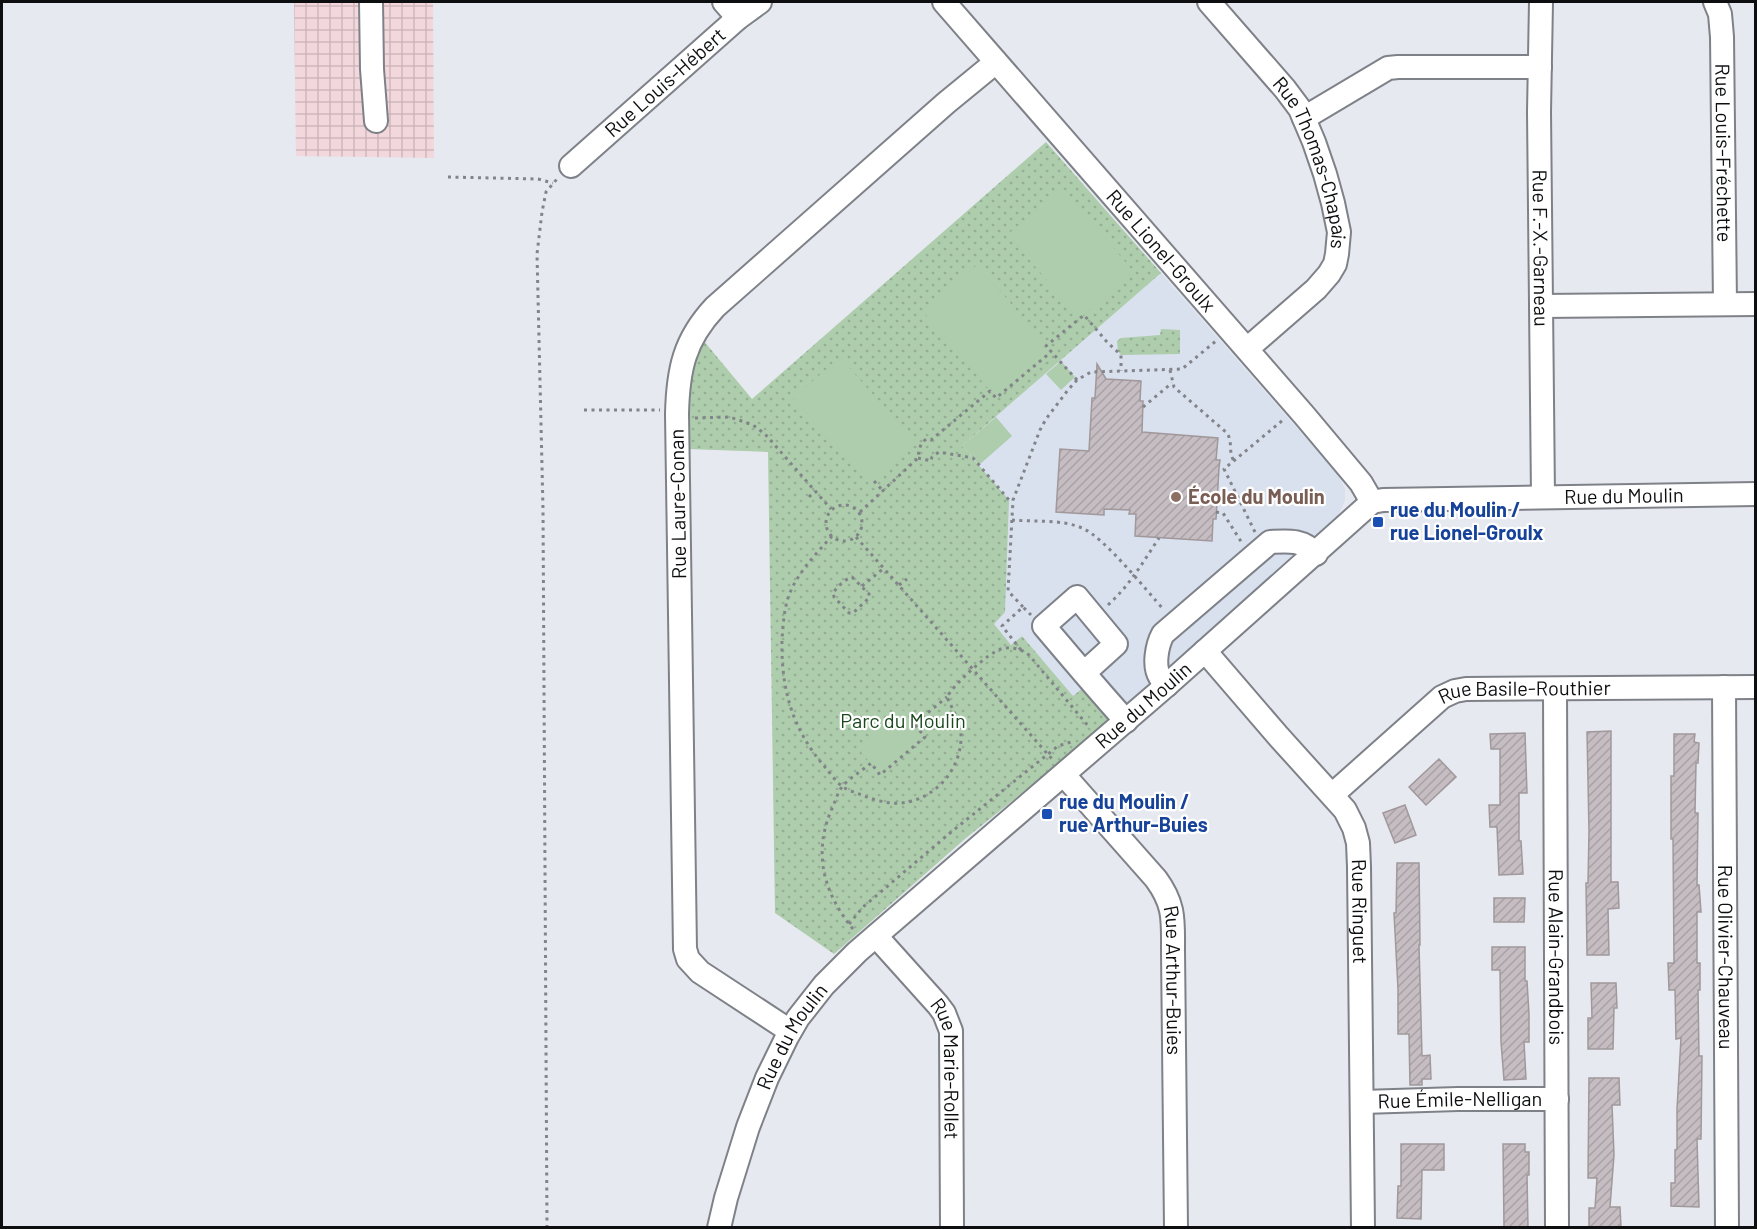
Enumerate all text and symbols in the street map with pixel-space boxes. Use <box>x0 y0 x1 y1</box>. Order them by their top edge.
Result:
street label: Rue Louis-Hébert <box>599 22 730 142</box>
street label: Rue Louis-Fréchette <box>1711 63 1737 242</box>
street label: Rue Thomas-Chapais <box>1268 71 1352 250</box>
street label: Rue F.-X.-Garneau <box>1529 169 1554 327</box>
street label: Rue Lionel-Groulx <box>1102 184 1222 316</box>
street label: Rue Laure-Conan <box>664 429 690 579</box>
street label: Rue du Moulin <box>1564 482 1684 508</box>
place label: École du Moulin <box>1188 484 1325 508</box>
marker: École du Moulin <box>1169 490 1183 504</box>
place label: rue du Moulin / rue Lionel-Groulx <box>1390 497 1544 544</box>
marker: rue du Moulin / rue Lionel-Groulx <box>1371 515 1385 529</box>
street label: Rue du Moulin <box>1090 656 1196 753</box>
street label: Rue Basile-Routhier <box>1434 675 1611 708</box>
park label: Parc du Moulin <box>840 708 966 732</box>
place label: rue du Moulin / rue Arthur-Buies <box>1059 789 1208 836</box>
marker: rue du Moulin / rue Arthur-Buies <box>1040 807 1054 821</box>
street label: Rue Ringuet <box>1348 858 1373 964</box>
street label: Rue Olivier-Chauveau <box>1714 865 1739 1049</box>
street label: Rue Alain-Grandbois <box>1545 869 1569 1045</box>
street label: Rue Arthur-Buies <box>1159 903 1187 1055</box>
street label: Rue du Moulin <box>751 978 832 1093</box>
street label: Rue Marie-Rollet <box>926 993 965 1140</box>
street label: Rue Émile-Nelligan <box>1377 1086 1542 1113</box>

